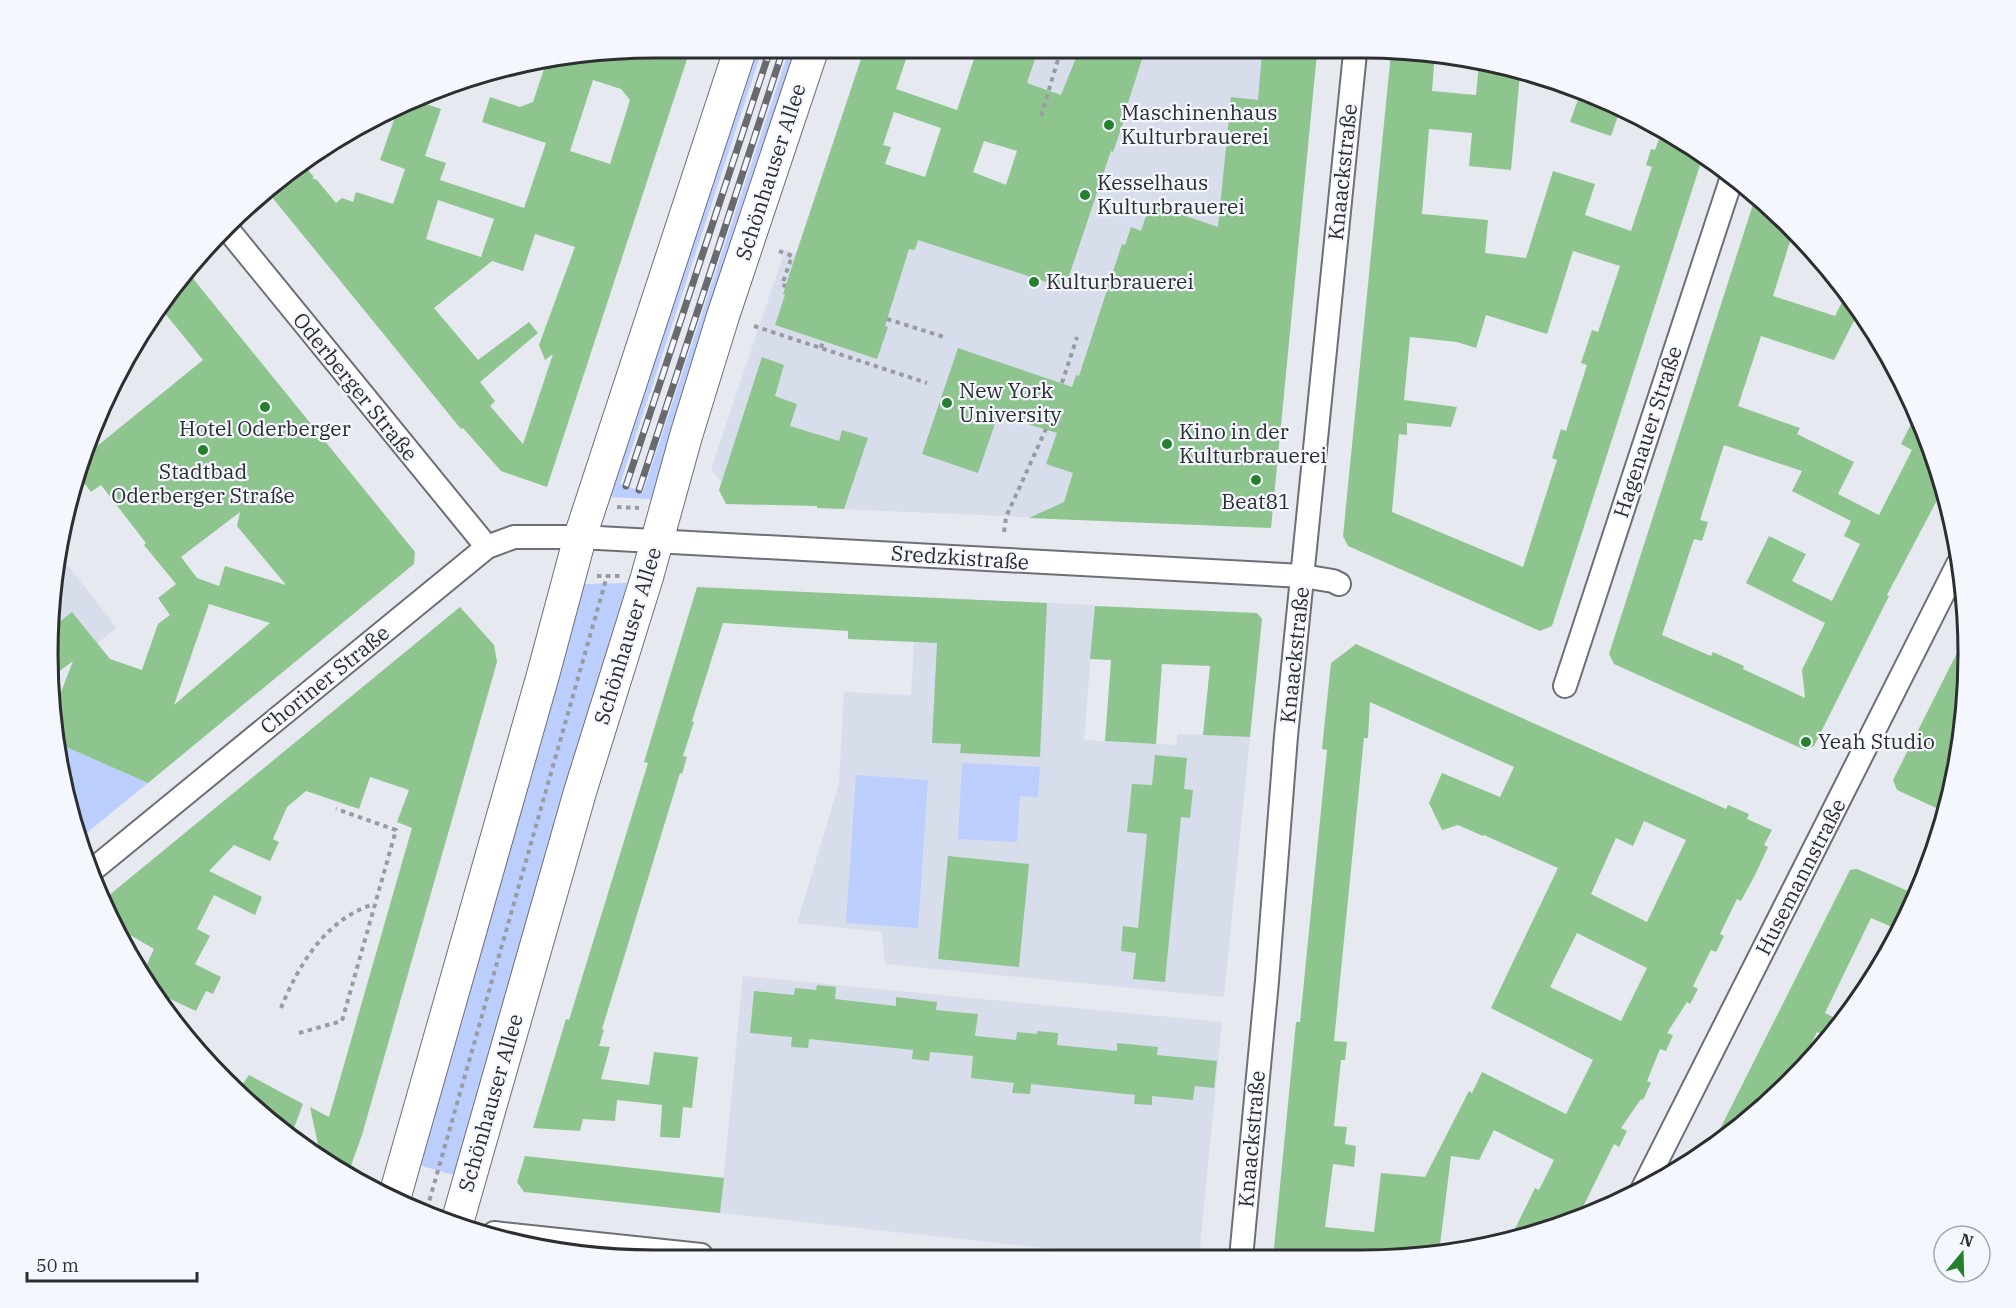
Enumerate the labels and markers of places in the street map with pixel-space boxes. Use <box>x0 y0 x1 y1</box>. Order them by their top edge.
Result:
place label: Maschinenhaus Kulturbrauerei <box>1121 98 1277 150</box>
marker: Maschinenhaus Kulturbrauerei <box>1102 118 1116 132</box>
place label: Kesselhaus Kulturbrauerei <box>1097 168 1245 220</box>
marker: Kesselhaus Kulturbrauerei <box>1078 188 1092 202</box>
place label: Kulturbrauerei <box>1046 267 1194 295</box>
marker: Kulturbrauerei <box>1027 275 1041 289</box>
place label: New York University <box>959 376 1062 428</box>
marker: New York University <box>940 396 954 410</box>
marker: Hotel Oderberger <box>258 400 272 414</box>
place label: Hotel Oderberger <box>179 414 352 442</box>
place label: Kino in der Kulturbrauerei <box>1179 417 1327 469</box>
marker: Kino in der Kulturbrauerei <box>1160 437 1174 451</box>
marker: Stadtbad Oderberger Straße <box>196 443 210 457</box>
place label: Stadtbad Oderberger Straße <box>111 457 295 509</box>
marker: Beat81 <box>1249 473 1263 487</box>
place label: Beat81 <box>1221 487 1291 515</box>
place label: Yeah Studio <box>1818 727 1935 755</box>
marker: Yeah Studio <box>1799 735 1813 749</box>

